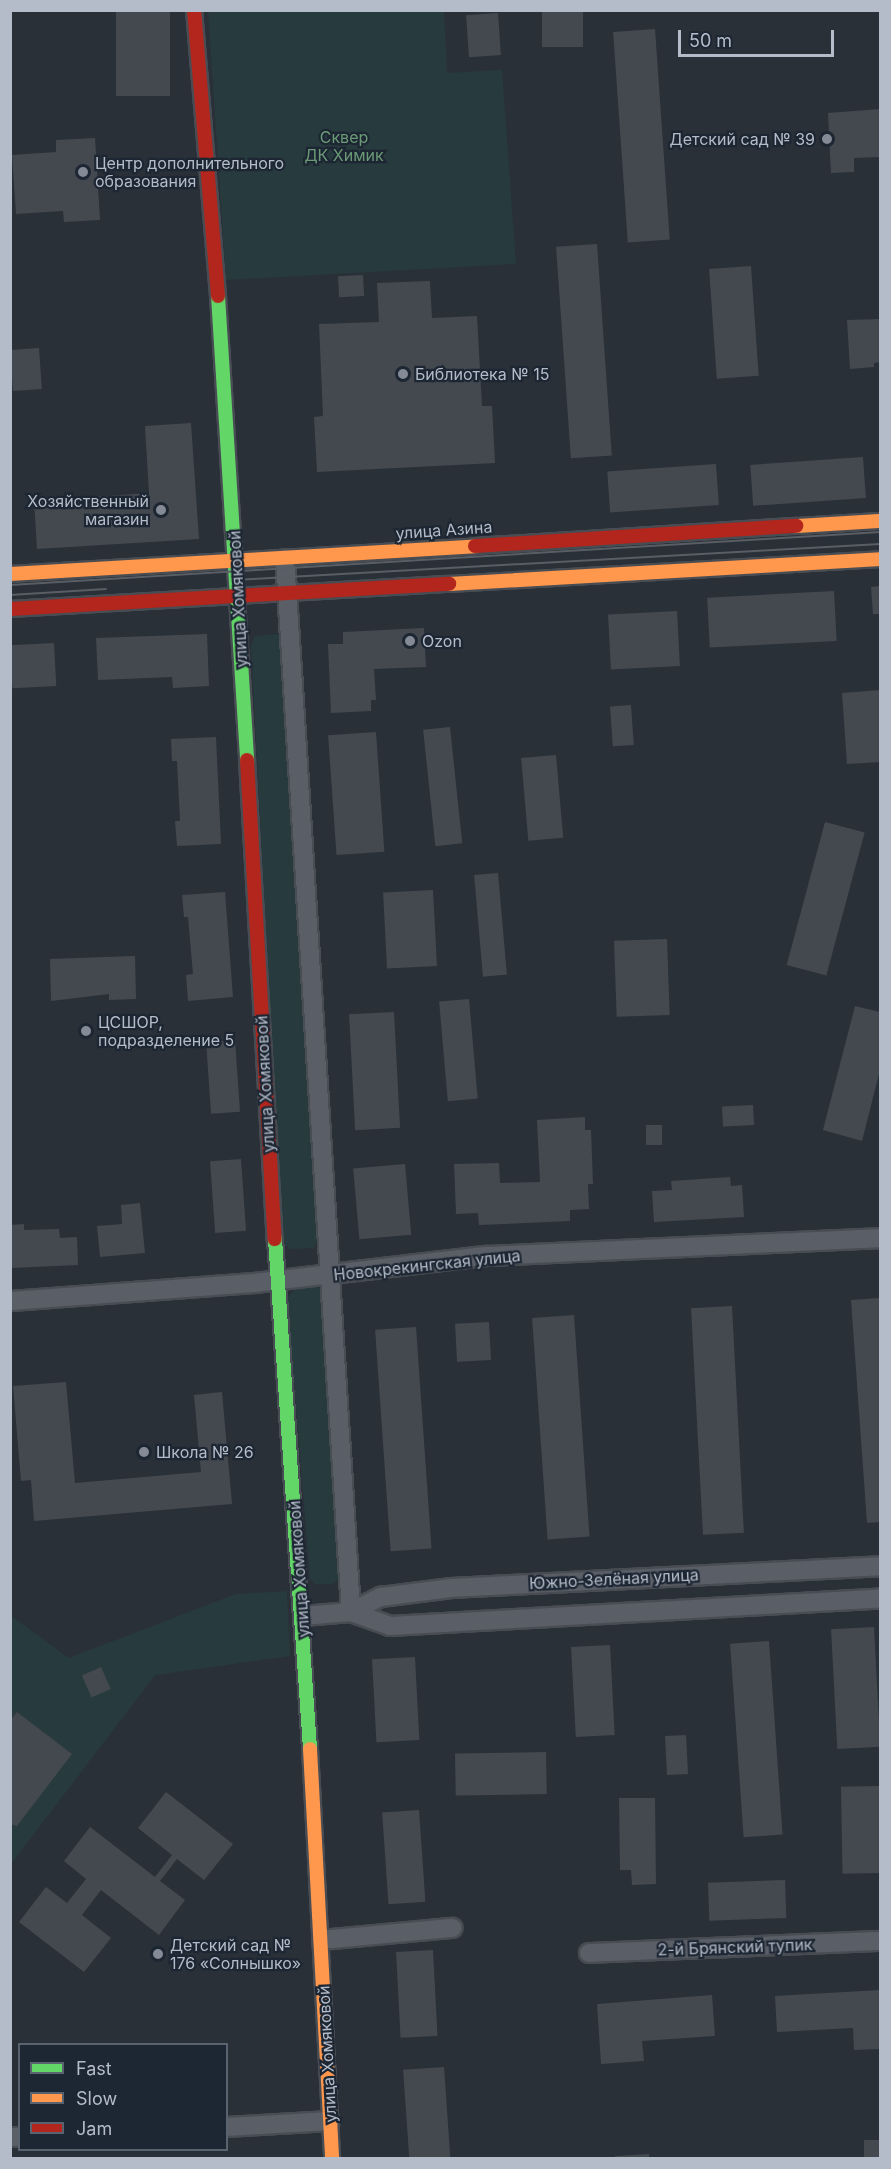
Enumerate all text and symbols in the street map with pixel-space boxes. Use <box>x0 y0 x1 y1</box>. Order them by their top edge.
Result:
scale bar <box>681 18 837 56</box>
text: 50 m <box>689 30 732 51</box>
park label: Сквер ДК Химик <box>304 127 384 165</box>
place label: Детский сад № 39 <box>670 129 815 149</box>
marker: Детский сад № 39 <box>820 132 834 146</box>
place label: Центр дополнительного образования <box>95 153 284 191</box>
marker: Центр дополнительного образования <box>76 165 90 179</box>
place label: Библиотека № 15 <box>415 364 549 384</box>
marker: Библиотека № 15 <box>396 367 410 381</box>
place label: Хозяйственный магазин <box>27 491 149 529</box>
marker: Хозяйственный магазин <box>154 503 168 517</box>
street label: улица Азина <box>395 517 493 543</box>
street label: улица Хомяковой <box>225 530 251 668</box>
place label: Ozon <box>422 631 462 651</box>
marker: Ozon <box>403 634 417 648</box>
place label: ЦСШОР, подразделение 5 <box>98 1012 234 1050</box>
street label: улица Хомяковой <box>252 1015 278 1153</box>
marker: ЦСШОР, подразделение 5 <box>79 1024 93 1038</box>
street label: Новокрекингская улица <box>333 1246 521 1284</box>
place label: Школа № 26 <box>156 1442 254 1462</box>
marker: Школа № 26 <box>137 1445 151 1459</box>
street label: улица Хомяковой <box>285 1500 313 1638</box>
street label: Южно-Зелёная улица <box>529 1565 699 1593</box>
place label: Детский сад № 176 «Солнышко» <box>170 1935 301 1973</box>
street label: 2-й Брянский тупик <box>657 1935 813 1959</box>
marker: Детский сад № 176 «Солнышко» <box>151 1947 165 1961</box>
street label: улица Хомяковой <box>314 1985 340 2123</box>
legend <box>18 2043 228 2151</box>
text: Fast <box>76 2058 112 2079</box>
text: Slow <box>76 2088 117 2109</box>
text: Jam <box>76 2118 112 2139</box>

